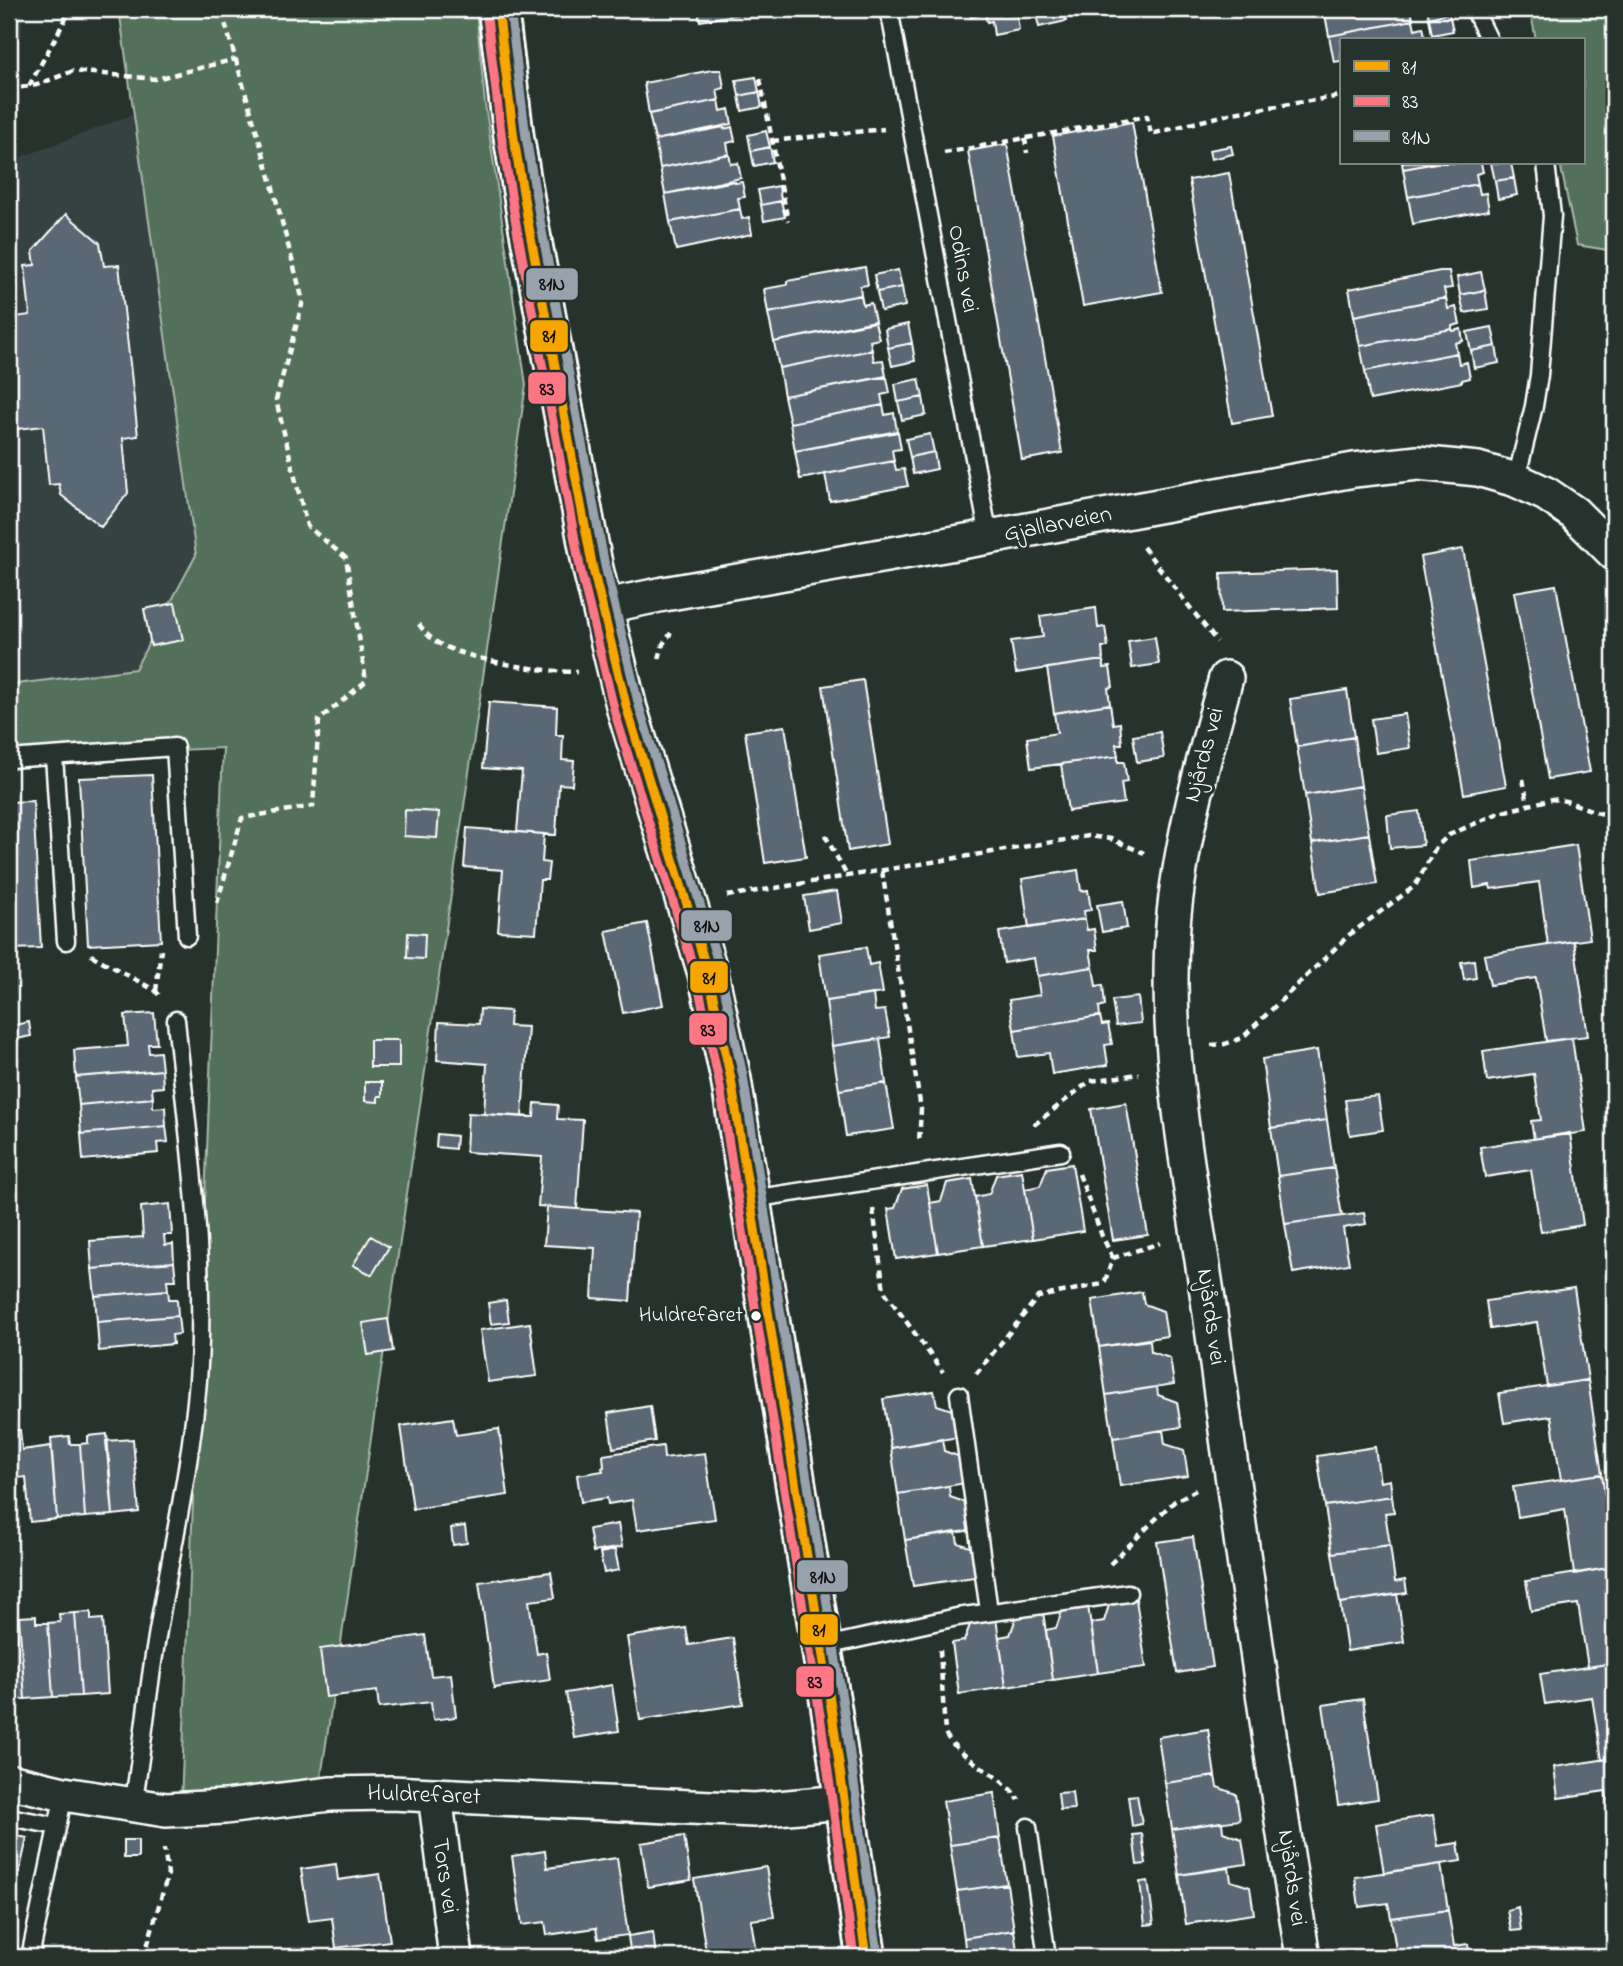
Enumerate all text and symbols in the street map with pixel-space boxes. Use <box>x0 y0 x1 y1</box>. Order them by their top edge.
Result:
legend <box>1340 38 1584 164</box>
text: 81 <box>1402 54 1417 84</box>
text: 83 <box>1402 88 1419 118</box>
text: 81N <box>1402 124 1431 154</box>
street label: Odins vei <box>937 222 987 316</box>
line badge: 81N <box>525 267 579 301</box>
text: 81N <box>538 272 565 299</box>
line badge: 81 <box>529 319 569 353</box>
text: 81 <box>541 324 556 351</box>
line badge: 83 <box>527 371 567 405</box>
text: 83 <box>539 377 555 404</box>
street label: Gjallarveien <box>1001 497 1115 553</box>
street label: Njårds vei <box>1176 704 1234 806</box>
line badge: 81N <box>680 909 733 942</box>
text: 81N <box>693 914 720 941</box>
line badge: 81 <box>689 960 729 994</box>
text: 81 <box>701 966 716 993</box>
line badge: 83 <box>688 1012 728 1046</box>
text: 83 <box>700 1018 716 1045</box>
street label: Njårds vei <box>1186 1266 1234 1368</box>
place label: Huldrefaret <box>639 1300 744 1332</box>
marker: Huldrefaret <box>749 1309 763 1323</box>
line badge: 81N <box>796 1559 849 1593</box>
text: 81N <box>809 1565 836 1592</box>
line badge: 81 <box>799 1613 839 1646</box>
text: 81 <box>811 1618 826 1645</box>
line badge: 83 <box>795 1665 835 1698</box>
text: 83 <box>807 1670 823 1697</box>
street label: Huldrefaret <box>367 1777 481 1815</box>
street label: Njårds vei <box>1267 1827 1315 1929</box>
street label: Tors vei <box>421 1836 467 1916</box>

